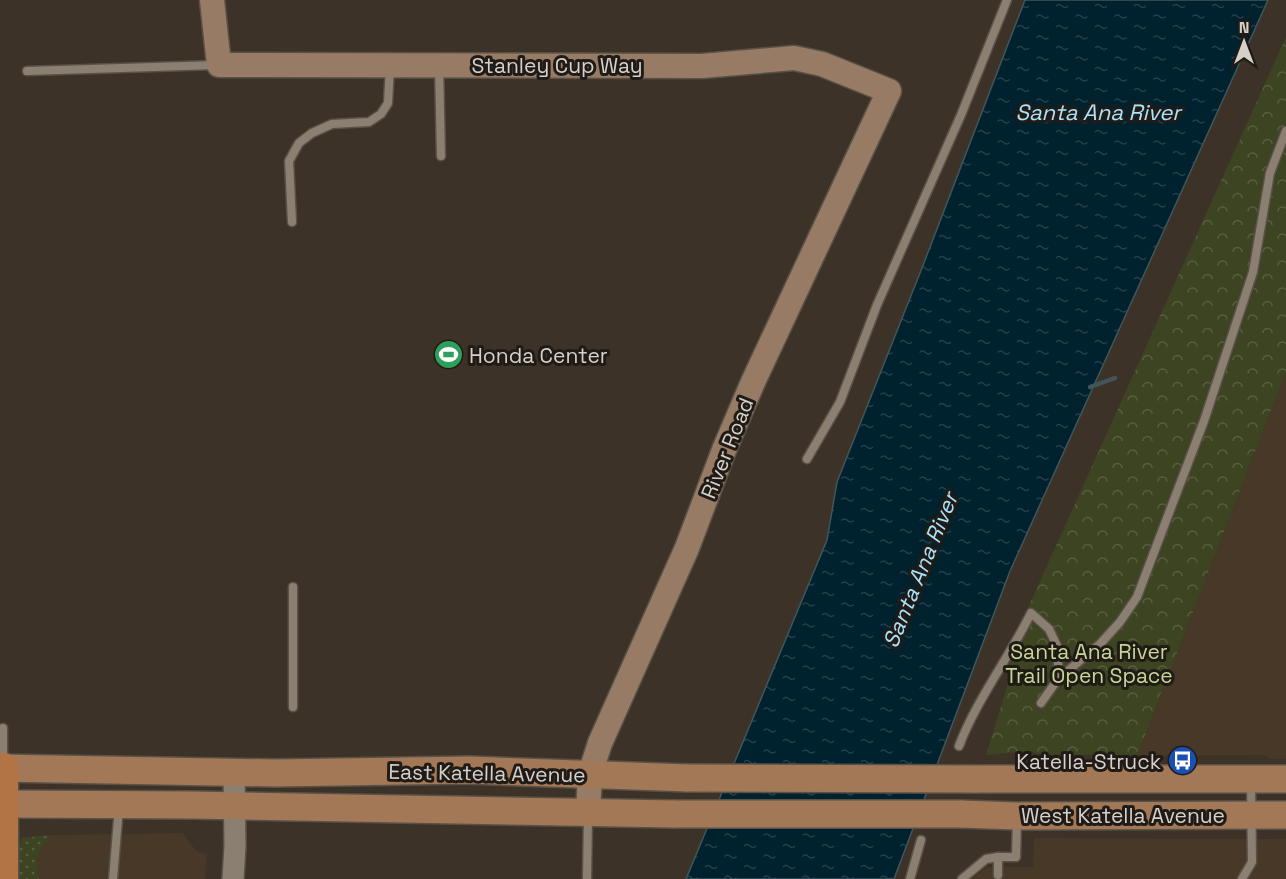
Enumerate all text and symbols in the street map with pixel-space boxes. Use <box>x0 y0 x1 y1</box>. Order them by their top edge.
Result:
north arrow <box>1214 12 1274 72</box>
text: N <box>1239 17 1249 38</box>
street label: Stanley Cup Way <box>471 52 643 79</box>
water label: Santa Ana River <box>1015 98 1183 126</box>
sports icon: Honda Center <box>432 339 464 371</box>
place label: Honda Center <box>469 342 608 369</box>
street label: River Road <box>695 394 759 502</box>
water label: Santa Ana River <box>876 486 965 652</box>
park label: Santa Ana River Trail Open Space <box>1005 638 1173 689</box>
bus stop icon: Katella-Struck <box>1166 745 1198 777</box>
place label: Katella-Struck <box>1016 748 1161 775</box>
street label: East Katella Avenue <box>388 758 586 788</box>
street label: West Katella Avenue <box>1021 802 1225 829</box>

